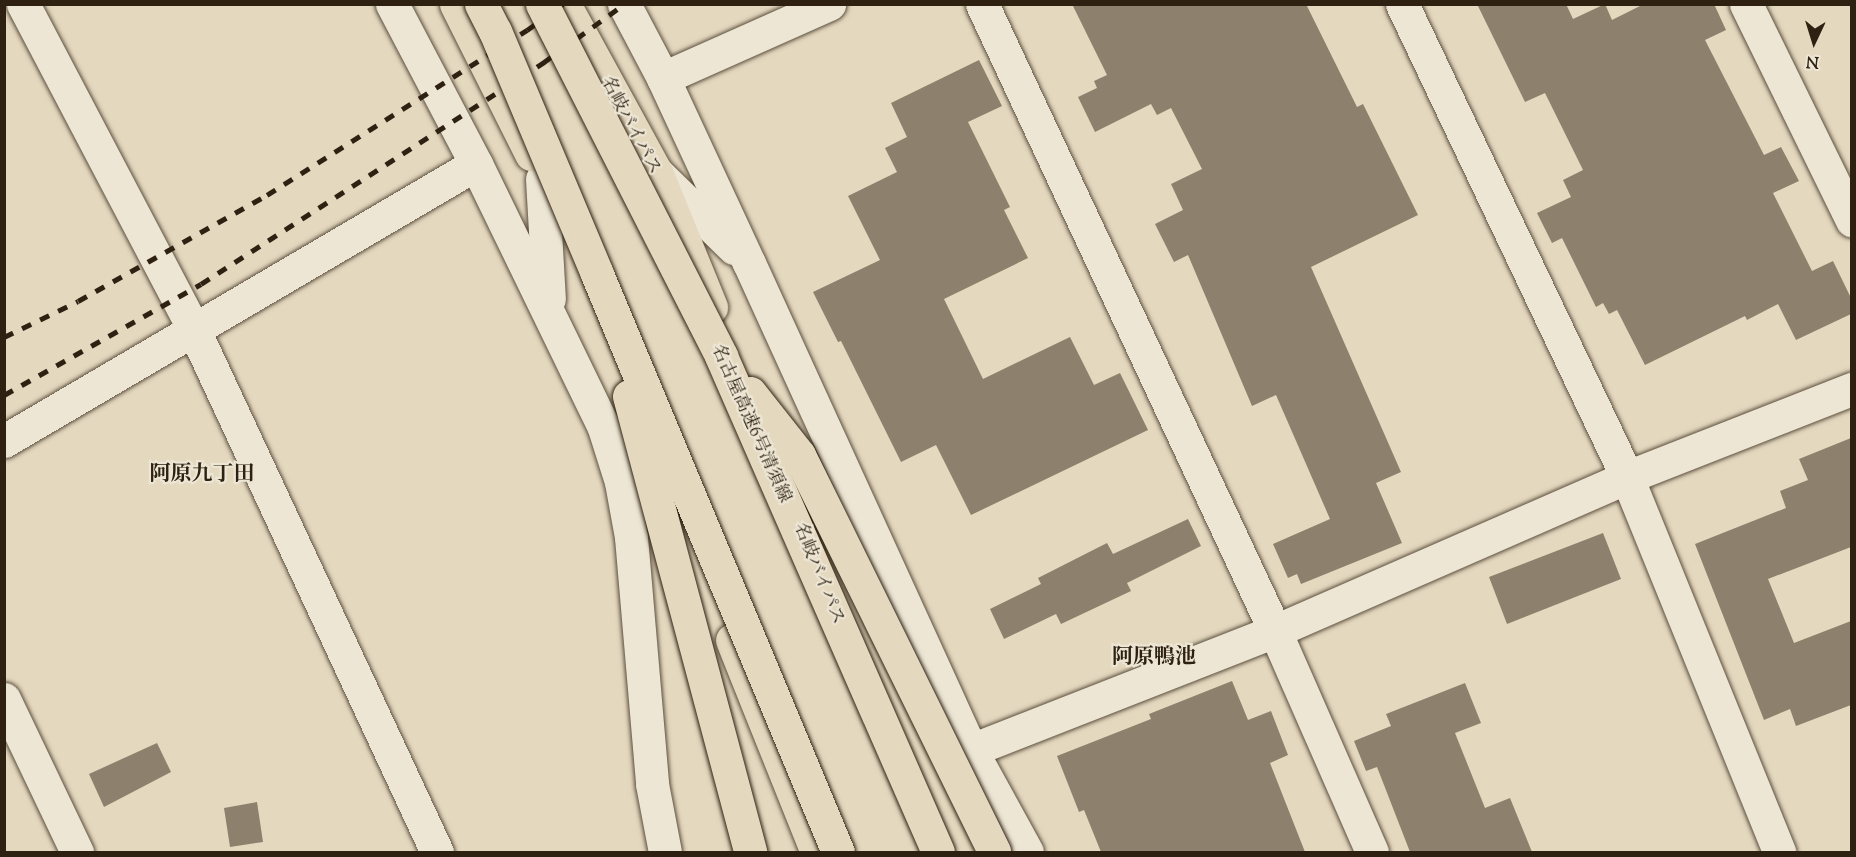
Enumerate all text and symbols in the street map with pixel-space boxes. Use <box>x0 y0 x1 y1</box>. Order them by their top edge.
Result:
north arrow <box>1784 12 1844 72</box>
text: N <box>1806 49 1820 72</box>
street label: 名岐バイパス <box>595 73 665 179</box>
street label: 名古屋高速6号清須線 <box>705 342 795 506</box>
district label: 阿原九丁田 <box>150 462 254 488</box>
street label: 名岐バイパス <box>788 520 848 628</box>
district label: 阿原鴨池 <box>1112 645 1196 671</box>

